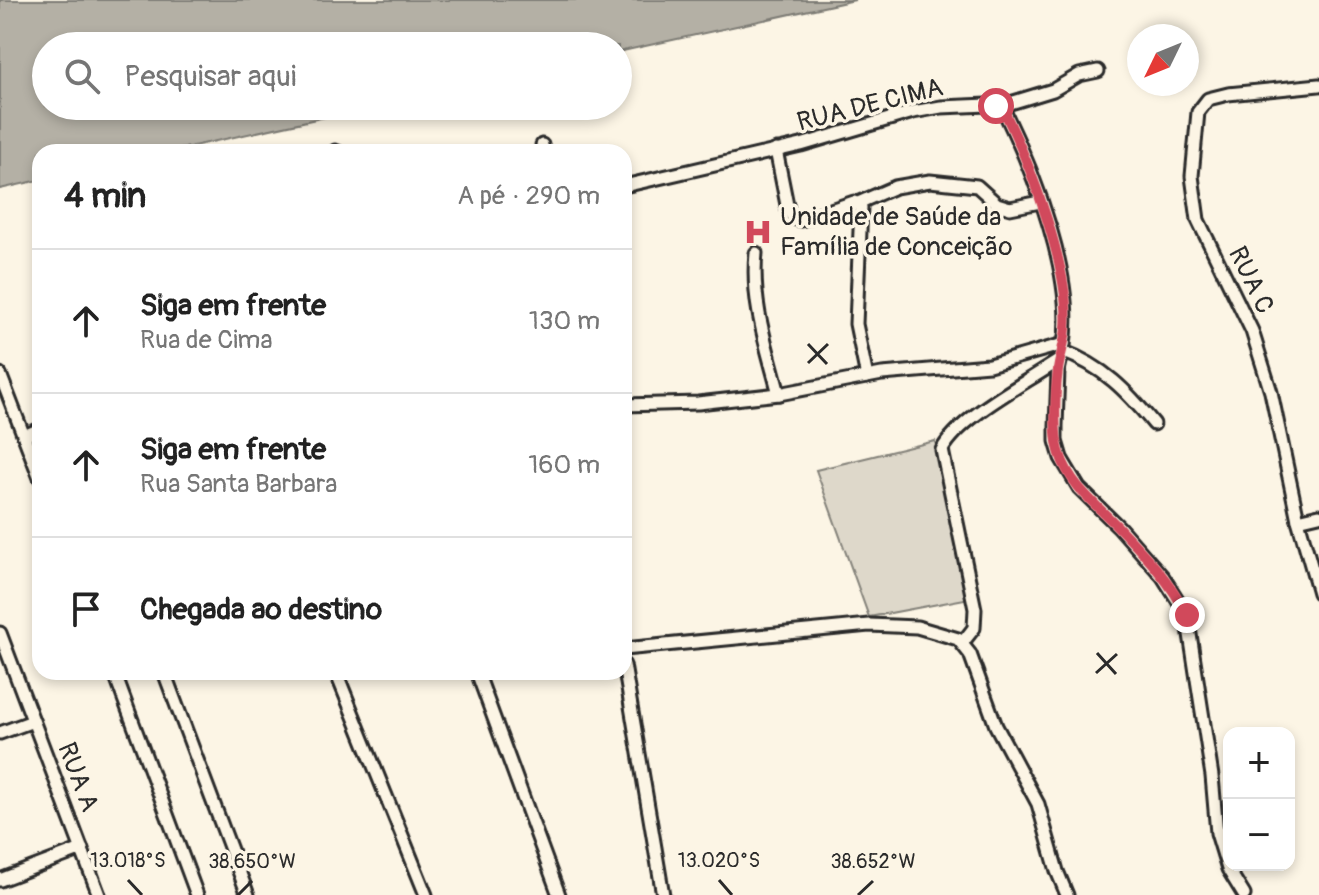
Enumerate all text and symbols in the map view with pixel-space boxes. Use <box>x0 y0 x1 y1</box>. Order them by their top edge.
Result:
north arrow <box>1127 24 1199 96</box>
search box <box>32 32 632 120</box>
icon: search <box>60 54 104 98</box>
text: Pesquisar aqui <box>124 58 296 95</box>
street label: RUA DE CIMA <box>794 71 946 139</box>
route start <box>978 88 1014 124</box>
text: 4 min <box>64 175 146 218</box>
text: A pé · 290 m <box>457 180 600 212</box>
place label: Unidade de Saúde da Família de Conceição <box>780 201 1013 263</box>
hospital icon: Unidade de Saúde da Família de Conceição <box>743 217 773 247</box>
street label: RUA C <box>1221 241 1281 319</box>
text: Siga em frente <box>140 287 326 324</box>
icon: ahead <box>64 299 108 343</box>
text: 130 m <box>529 305 600 337</box>
text: Rua de Cima <box>140 324 273 356</box>
text: Siga em frente <box>140 431 326 468</box>
icon: ahead <box>64 443 108 487</box>
text: 160 m <box>528 449 600 481</box>
text: Rua Santa Barbara <box>140 468 337 500</box>
icon: arrive <box>64 587 108 631</box>
text: Chegada ao destino <box>140 591 382 628</box>
route end <box>1169 597 1205 633</box>
map controls <box>1223 727 1295 871</box>
button: + <box>1223 727 1295 799</box>
street label: RUA A <box>50 738 106 816</box>
button: − <box>1223 799 1295 871</box>
text: 13.018°S <box>90 848 166 873</box>
text: 13.020°S <box>678 848 760 873</box>
text: 38.650°W <box>208 849 296 874</box>
text: 38.652°W <box>830 849 916 874</box>

